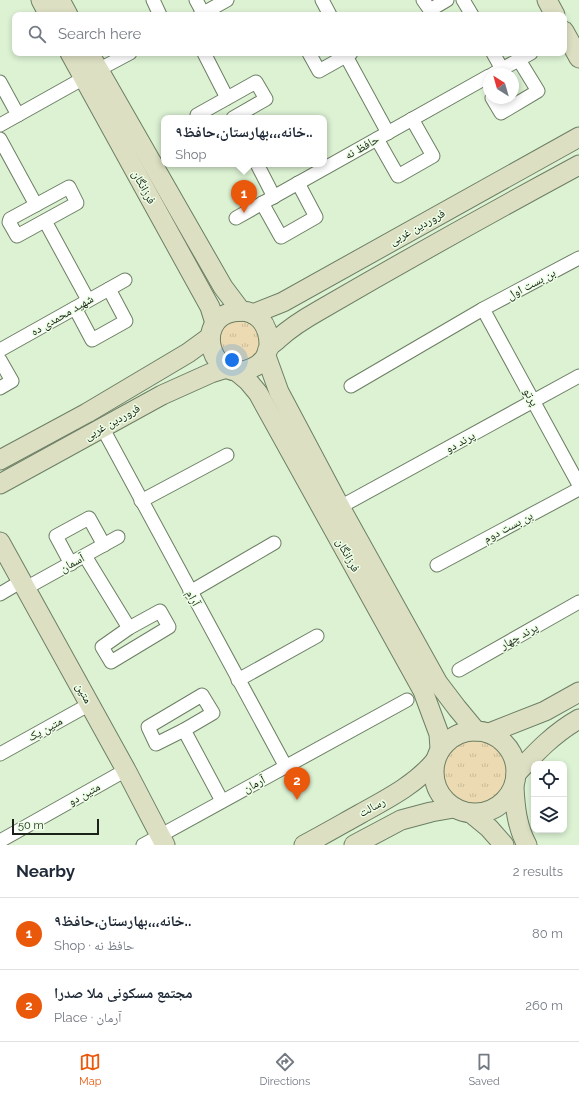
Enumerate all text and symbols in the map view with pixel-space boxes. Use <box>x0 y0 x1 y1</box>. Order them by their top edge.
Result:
search box <box>12 12 567 56</box>
icon: search <box>26 23 48 45</box>
text: Search here <box>58 25 141 43</box>
north arrow <box>483 68 519 104</box>
popup <box>161 115 327 167</box>
text: خانه،،،بهارستان،حافظ۹.. <box>175 123 313 141</box>
street label: حافظ نه <box>343 132 382 162</box>
text: Shop <box>175 147 207 162</box>
street label: فرزانگان <box>129 168 159 206</box>
pin: 1 <box>231 180 257 213</box>
street label: فروردین غربی <box>387 206 448 248</box>
street label: بن بست اول <box>504 265 558 303</box>
street label: شهید محمدی ده <box>28 291 96 339</box>
your location <box>222 350 242 370</box>
street label: پرتو <box>520 385 542 409</box>
street label: فروردین غربی <box>82 401 143 443</box>
street label: پرند دو <box>443 428 478 456</box>
street label: بن بست دوم <box>481 508 536 547</box>
street label: فرزانگان <box>333 536 363 574</box>
street label: آسمان <box>57 550 87 575</box>
street label: آرام <box>182 588 203 610</box>
street label: پرند چهار <box>497 620 541 653</box>
street label: متین <box>73 680 95 706</box>
street label: متین یک <box>25 714 65 744</box>
map controls <box>531 761 567 833</box>
button: locate <box>531 761 567 797</box>
pin: 2 <box>284 767 310 800</box>
street label: آرمان <box>241 772 268 796</box>
street label: متین دو <box>65 779 103 809</box>
street label: رسالت <box>356 794 388 820</box>
button: layers <box>531 797 567 833</box>
scale bar <box>12 817 99 836</box>
text: 50 m <box>18 819 44 832</box>
text: Nearby <box>16 861 75 881</box>
text: 2 results <box>513 864 563 879</box>
text: خانه،،،بهارستان،حافظ۹.. <box>54 912 191 930</box>
text: 1 <box>26 926 32 941</box>
text: 80 m <box>532 926 563 941</box>
text: Shop · حافظ نه <box>54 938 134 953</box>
text: مجتمع مسکونی ملا صدرا <box>54 984 193 1002</box>
text: 2 <box>25 998 33 1013</box>
text: 260 m <box>525 998 563 1013</box>
text: Place · آرمان <box>54 1010 121 1025</box>
tab: Map <box>79 1051 101 1088</box>
tab: Directions <box>260 1051 310 1088</box>
tab: Saved <box>468 1051 500 1088</box>

